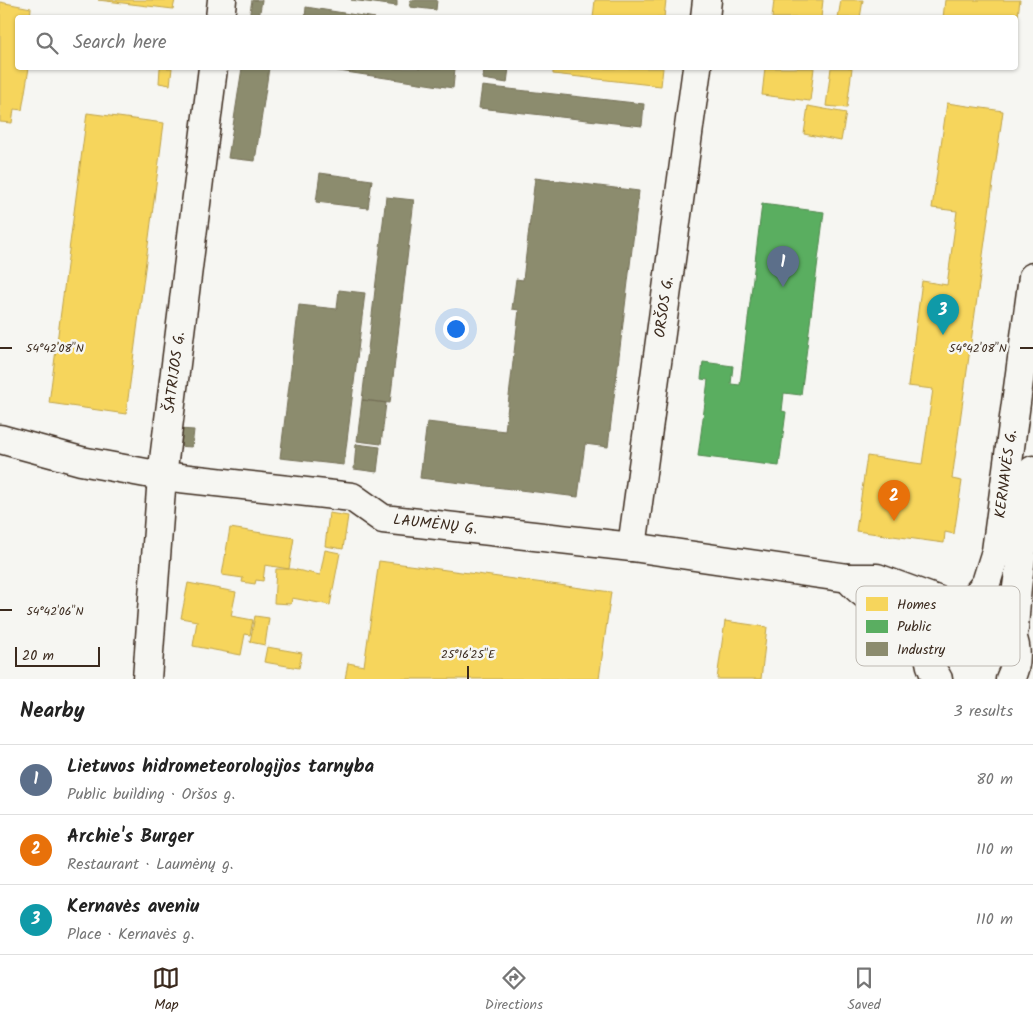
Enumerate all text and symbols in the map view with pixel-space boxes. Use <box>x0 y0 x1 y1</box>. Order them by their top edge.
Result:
search box <box>15 15 1018 70</box>
text: Search here <box>73 28 167 58</box>
icon: search <box>33 29 61 57</box>
pin: 1 <box>767 246 799 287</box>
street label: ORŠOS G. <box>648 275 681 339</box>
pin: 3 <box>927 294 959 335</box>
your location <box>443 316 469 342</box>
street label: ŠATRIJOS G. <box>158 330 192 414</box>
text: 54°42'08"N <box>26 339 84 358</box>
text: 54°42'08"N <box>949 339 1007 358</box>
street label: KERNAVĖS G. <box>989 428 1024 520</box>
pin: 2 <box>878 480 910 521</box>
street label: LAUMĖNŲ G. <box>392 508 479 542</box>
legend <box>856 586 1020 666</box>
text: Homes <box>897 594 936 616</box>
text: 54°42'06"N <box>26 602 84 621</box>
text: Public <box>897 616 932 638</box>
text: Industry <box>897 639 946 661</box>
scale bar <box>15 644 100 667</box>
text: 20 m <box>22 645 54 667</box>
text: 25°16'25"E <box>441 645 496 664</box>
text: Nearby <box>20 695 85 728</box>
text: 3 results <box>954 699 1013 724</box>
text: Lietuvos hidrometeorologijos tarnyba <box>67 752 374 782</box>
text: 1 <box>34 767 38 792</box>
text: 80 m <box>976 767 1013 792</box>
text: Public building · Oršos g. <box>67 782 235 807</box>
text: Archie's Burger <box>67 822 194 852</box>
text: 2 <box>31 837 41 862</box>
text: 110 m <box>976 837 1013 862</box>
text: Restaurant · Laumėnų g. <box>67 852 234 877</box>
text: Kernavės aveniu <box>67 892 199 922</box>
text: 3 <box>32 907 40 932</box>
text: 110 m <box>976 907 1013 932</box>
text: Place · Kernavės g. <box>67 922 194 947</box>
tab: Map <box>152 964 180 1016</box>
tab: Directions <box>485 964 543 1016</box>
tab: Saved <box>847 964 881 1016</box>

